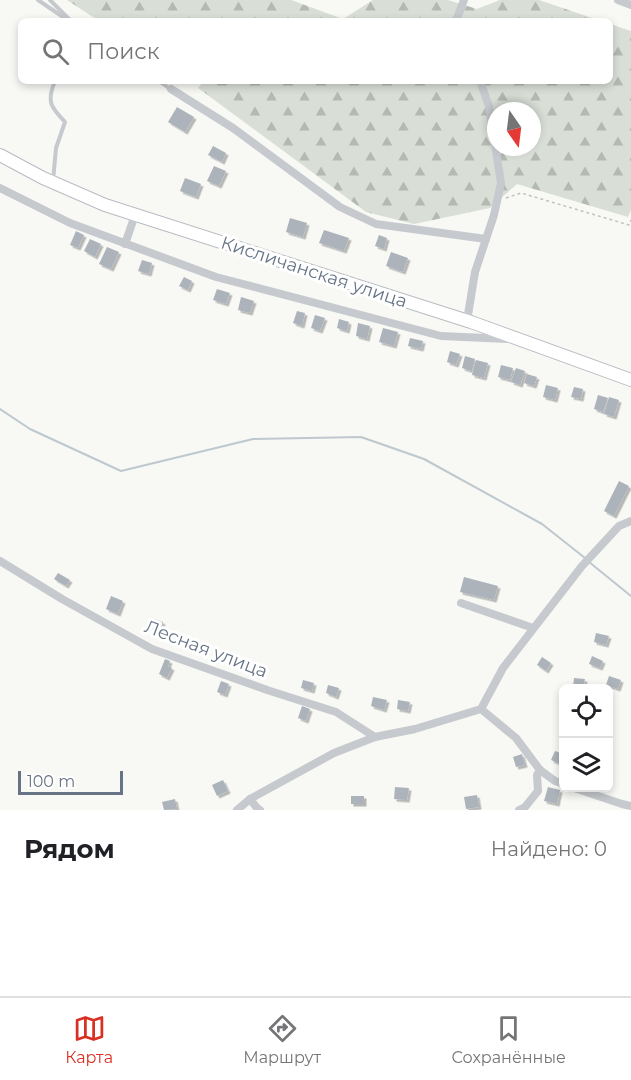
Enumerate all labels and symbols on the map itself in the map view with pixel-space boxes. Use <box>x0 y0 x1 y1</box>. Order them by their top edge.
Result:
north arrow <box>487 102 541 156</box>
street label: Кисличанская улица <box>218 231 410 313</box>
street label: Лесная улица <box>141 615 271 683</box>
scale bar <box>18 768 123 796</box>

